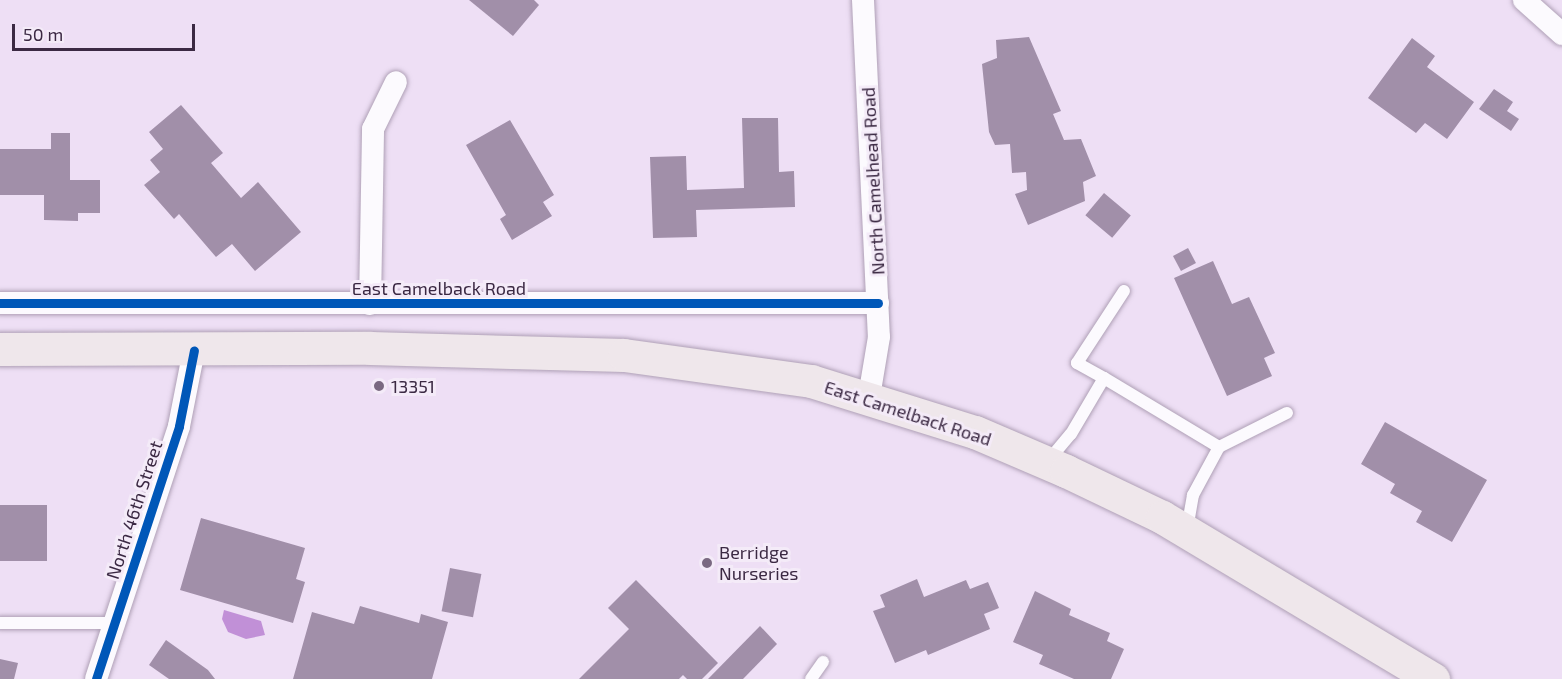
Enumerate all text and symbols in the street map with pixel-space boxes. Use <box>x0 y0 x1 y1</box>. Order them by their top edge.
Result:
scale bar <box>15 12 198 50</box>
text: 50 m <box>23 23 63 45</box>
street label: North Camelhead Road <box>857 86 889 276</box>
street label: East Camelback Road <box>352 277 526 299</box>
place label: 13351 <box>391 375 435 397</box>
street label: East Camelback Road <box>822 376 994 450</box>
marker: 13351 <box>372 379 386 393</box>
street label: North 46th Street <box>101 438 167 582</box>
place label: Berridge Nurseries <box>719 542 798 584</box>
marker: Berridge Nurseries <box>700 556 714 570</box>

